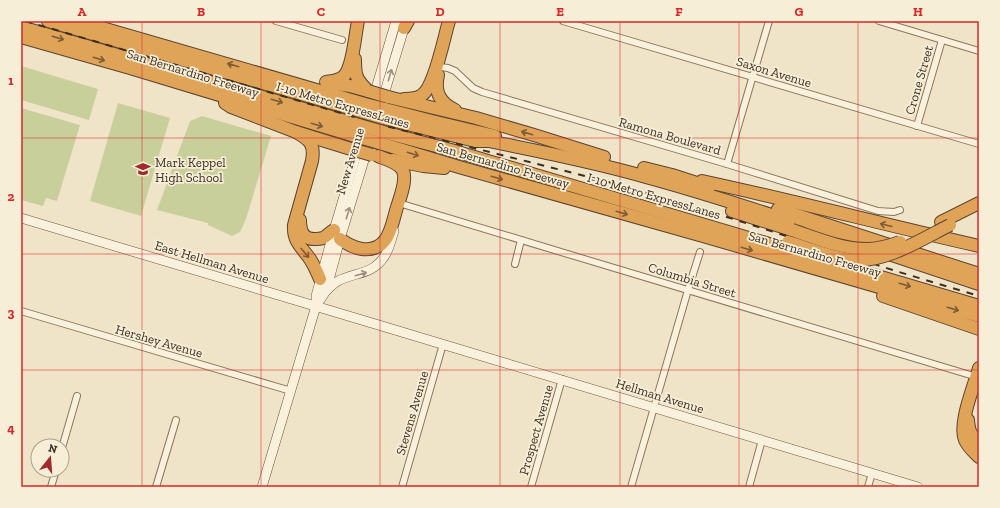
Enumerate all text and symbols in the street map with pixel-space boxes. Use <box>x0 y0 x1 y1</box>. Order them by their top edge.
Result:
text: A <box>78 4 87 19</box>
text: B <box>197 4 205 19</box>
text: C <box>317 4 325 19</box>
text: D <box>435 4 445 19</box>
text: E <box>556 4 564 19</box>
text: F <box>675 4 683 19</box>
text: G <box>795 4 804 19</box>
text: H <box>913 4 923 19</box>
one-way arrow <box>52 35 65 42</box>
street label: Crone Street <box>902 43 936 116</box>
street label: San Bernardino Freeway <box>125 46 261 100</box>
street label: Saxon Avenue <box>735 53 813 91</box>
one-way arrow <box>92 56 105 63</box>
one-way arrow <box>227 61 240 68</box>
one-way arrow <box>387 69 394 82</box>
text: 1 <box>8 73 14 88</box>
street label: I-10 Metro ExpressLanes <box>275 79 412 131</box>
one-way arrow <box>271 98 284 105</box>
street label: Ramona Boulevard <box>617 114 723 158</box>
one-way arrow <box>310 122 323 129</box>
street label: New Avenue <box>333 126 367 196</box>
one-way arrow <box>521 129 534 136</box>
street label: San Bernardino Freeway <box>435 139 571 191</box>
one-way arrow <box>406 151 419 158</box>
place label: Mark Keppel High School <box>155 155 226 185</box>
school or university icon: Mark Keppel High School <box>134 160 152 178</box>
street label: I-10 Metro ExpressLanes <box>586 170 723 222</box>
one-way arrow <box>490 175 503 182</box>
text: 2 <box>8 189 15 204</box>
one-way arrow <box>345 206 352 219</box>
one-way arrow <box>615 210 628 217</box>
one-way arrow <box>880 220 893 228</box>
street label: San Bernardino Freeway <box>747 228 883 280</box>
street label: East Hellman Avenue <box>153 237 271 287</box>
one-way arrow <box>740 246 753 253</box>
one-way arrow <box>300 247 309 258</box>
street label: Columbia Street <box>646 260 738 301</box>
one-way arrow <box>354 270 367 277</box>
one-way arrow <box>898 281 911 289</box>
text: 3 <box>8 305 15 320</box>
one-way arrow <box>946 306 959 313</box>
street label: Hershey Avenue <box>114 321 204 361</box>
street label: Stevens Avenue <box>393 369 431 457</box>
street label: Hellman Avenue <box>614 375 706 417</box>
street label: Prospect Avenue <box>516 383 556 477</box>
text: 4 <box>7 421 15 436</box>
north arrow <box>30 438 70 478</box>
text: N <box>47 441 59 457</box>

